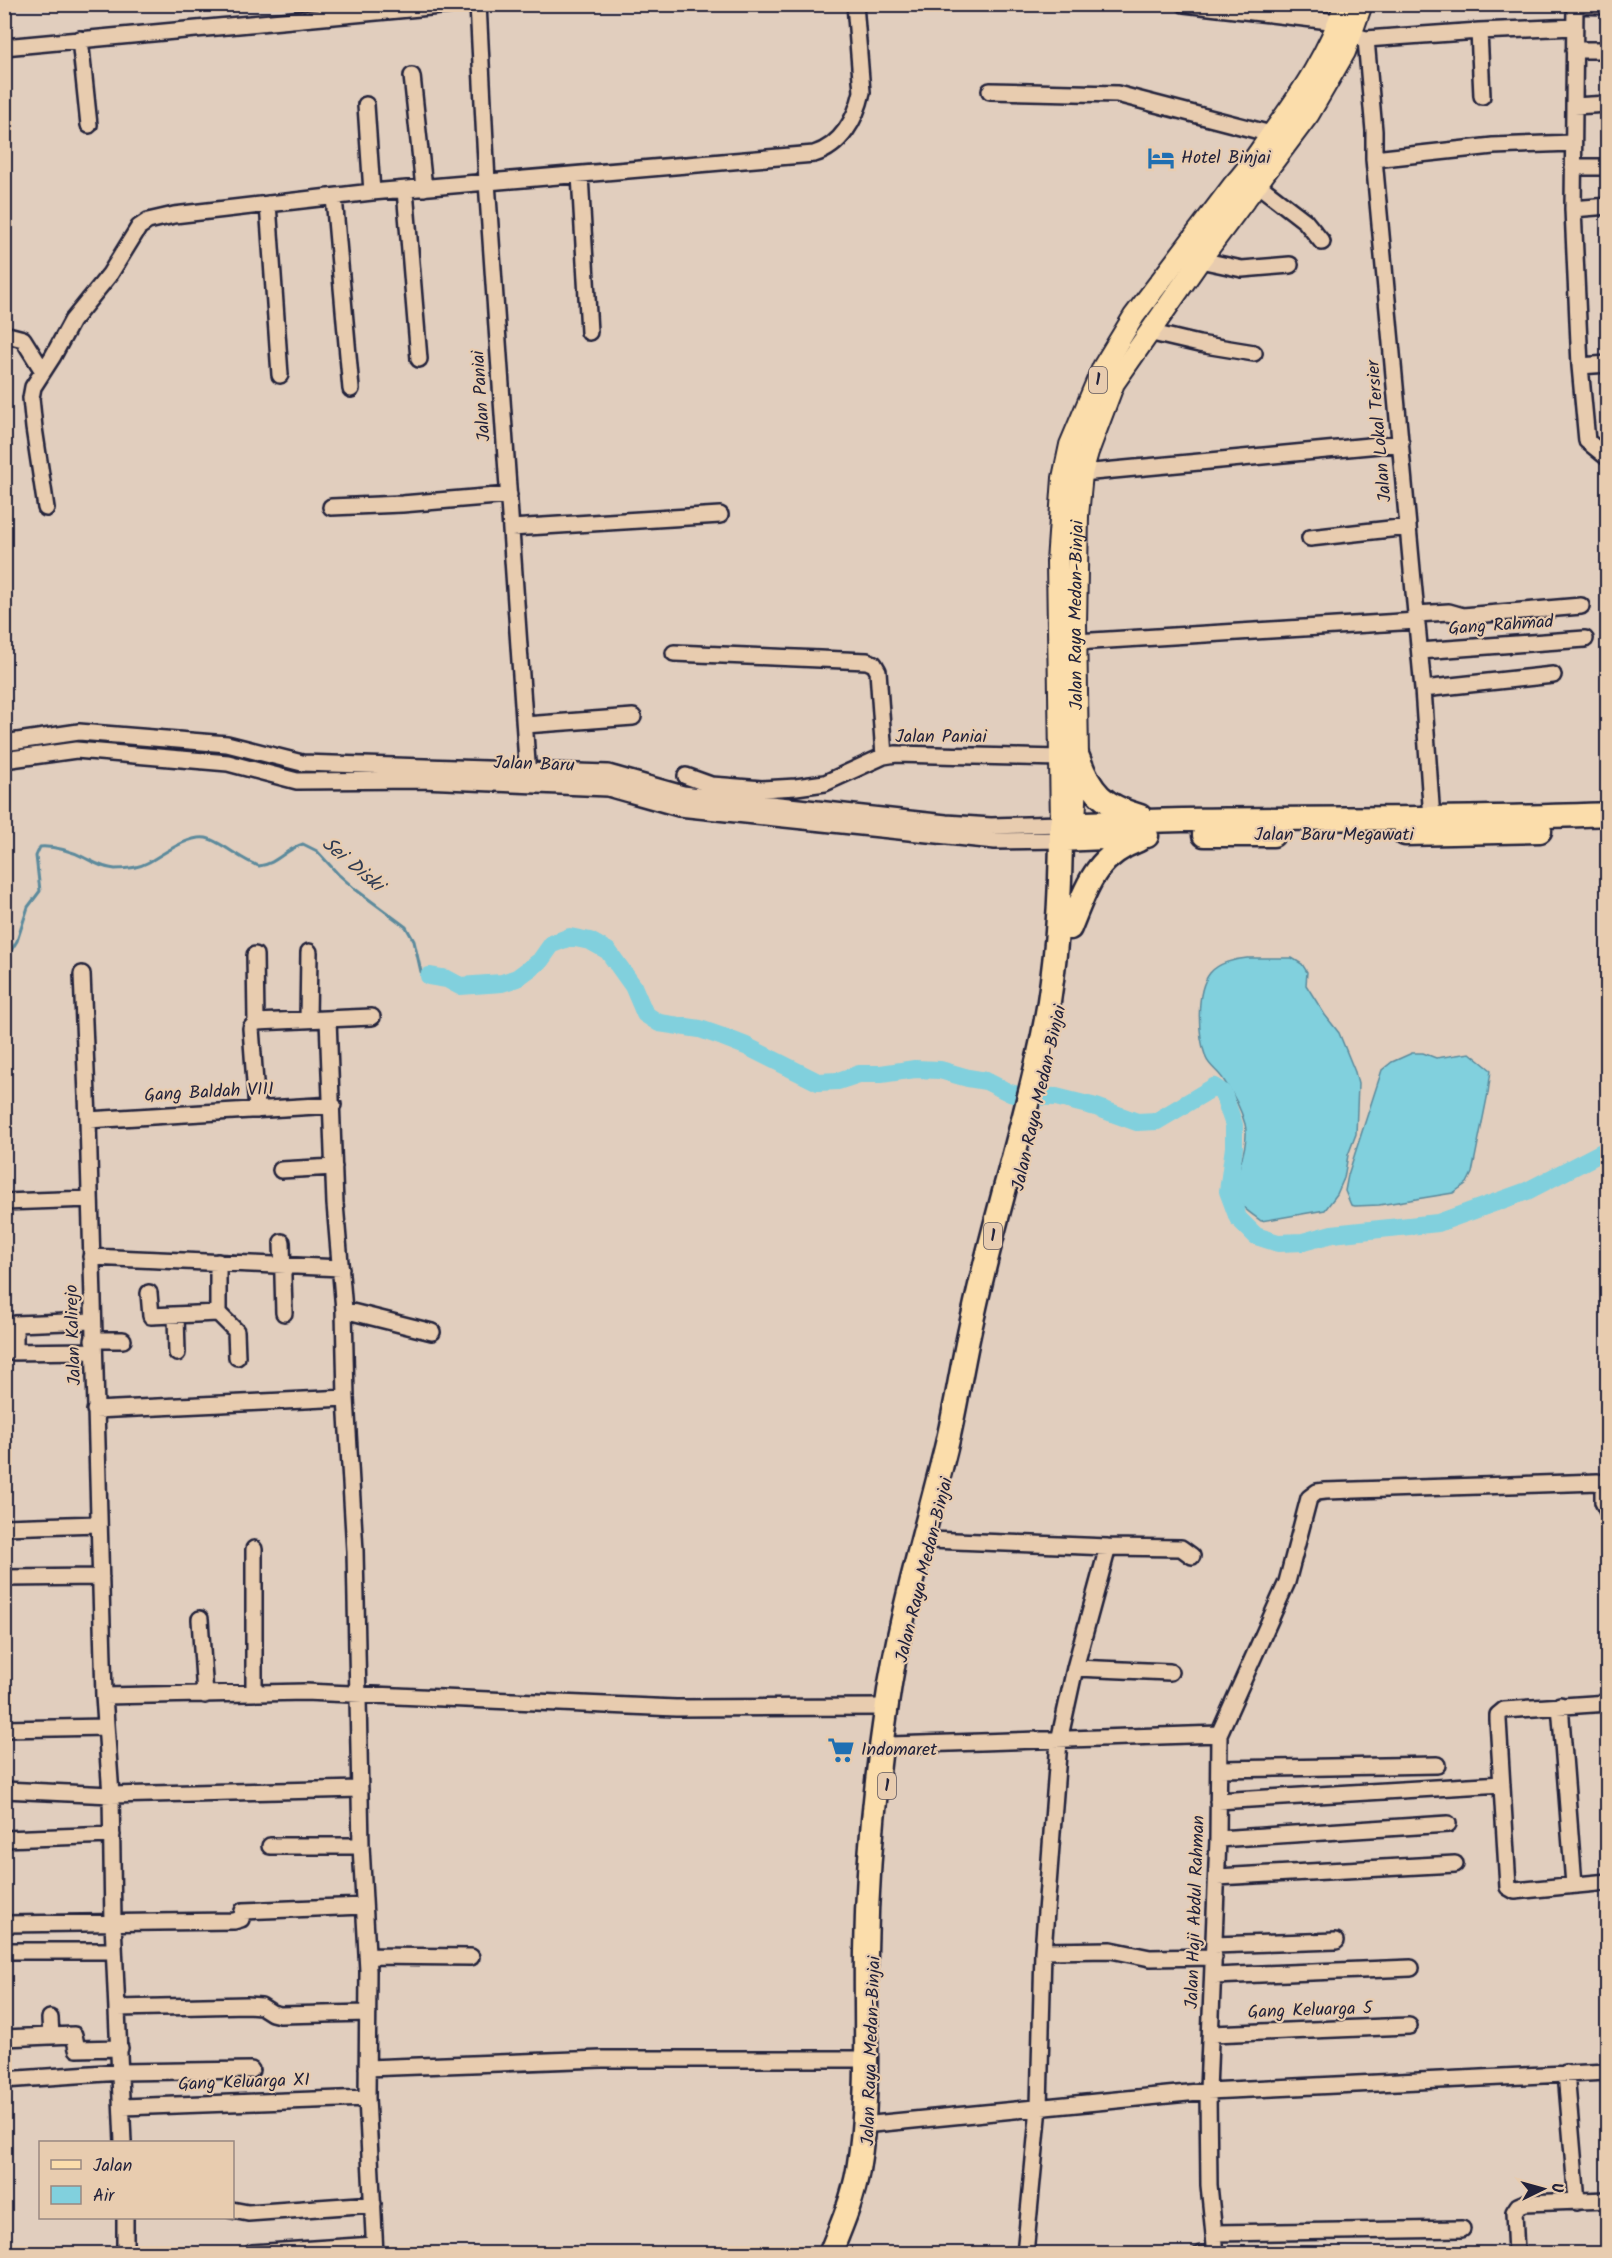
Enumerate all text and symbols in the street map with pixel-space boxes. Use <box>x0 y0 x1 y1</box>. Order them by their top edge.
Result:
hotel icon: Hotel Binjai <box>1146 143 1176 173</box>
place label: Hotel Binjai <box>1181 144 1271 173</box>
street label: Jalan Paniai <box>464 349 500 443</box>
street label: Jalan Lokal Tersier <box>1359 358 1401 503</box>
road number: 1 <box>1089 367 1107 393</box>
street label: Jalan Raya Medan-Binjai <box>1061 519 1092 710</box>
street label: Gang Rahmad <box>1448 608 1555 644</box>
street label: Jalan Paniai <box>895 723 987 752</box>
street label: Jalan Baru <box>493 749 575 781</box>
street label: Jalan Baru Megawati <box>1254 821 1414 850</box>
water label: Sei Diski <box>314 829 393 903</box>
street label: Jalan Raya Medan-Binjai <box>1005 1002 1076 1194</box>
street label: Gang Baldah VIII <box>143 1075 275 1111</box>
road number: 1 <box>984 1223 1002 1249</box>
street label: Jalan Kalirejo <box>58 1284 90 1386</box>
street label: Jalan Raya Medan-Binjai <box>888 1474 962 1666</box>
supermarket icon: Indomaret <box>826 1735 856 1765</box>
place label: Indomaret <box>861 1736 938 1765</box>
road number: 1 <box>878 1773 896 1799</box>
street label: Jalan Haji Abdul Rahman <box>1178 1815 1214 2009</box>
street label: Jalan Raya Medan-Binjai <box>854 1955 890 2146</box>
street label: Gang Keluarga 5 <box>1247 1994 1374 2028</box>
street label: Gang Keluarga XI <box>178 2066 310 2100</box>
legend <box>39 2141 234 2219</box>
text: Jalan <box>93 2152 132 2181</box>
north arrow <box>1513 2159 1573 2219</box>
text: Air <box>93 2182 115 2211</box>
text: U <box>1544 2182 1569 2194</box>

